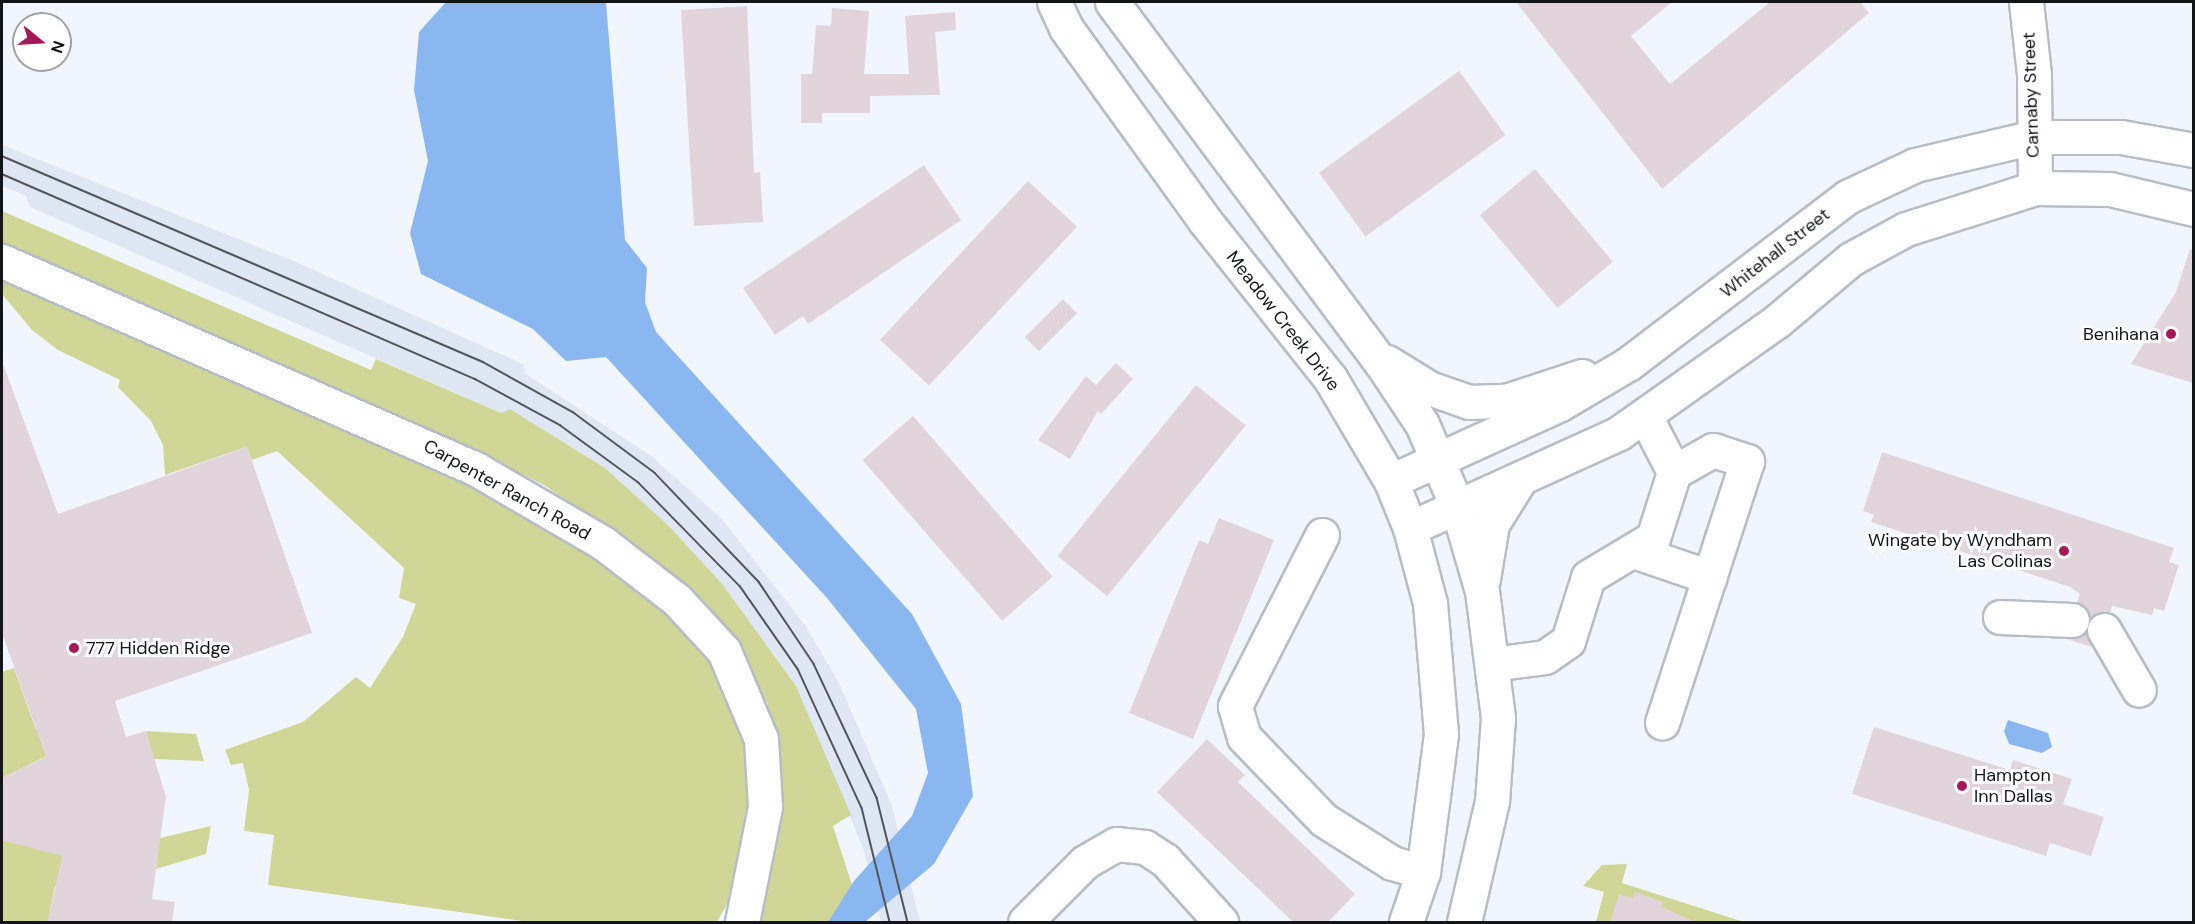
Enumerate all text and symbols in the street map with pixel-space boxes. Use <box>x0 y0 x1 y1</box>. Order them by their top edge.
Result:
north arrow <box>12 12 72 72</box>
street label: Carnaby Street <box>2018 32 2044 158</box>
text: N <box>46 38 69 56</box>
street label: Whitehall Street <box>1716 204 1834 302</box>
street label: Meadow Creek Drive <box>1222 247 1344 395</box>
place label: Benihana <box>2083 323 2159 345</box>
marker: Benihana <box>2164 327 2178 341</box>
street label: Carpenter Ranch Road <box>420 435 594 545</box>
place label: Wingate by Wyndham Las Colinas <box>1868 530 2052 572</box>
marker: Wingate by Wyndham Las Colinas <box>2057 544 2071 558</box>
place label: 777 Hidden Ridge <box>86 637 230 659</box>
marker: 777 Hidden Ridge <box>67 641 81 655</box>
place label: Hampton Inn Dallas <box>1974 765 2053 808</box>
marker: Hampton Inn Dallas <box>1955 779 1969 793</box>

